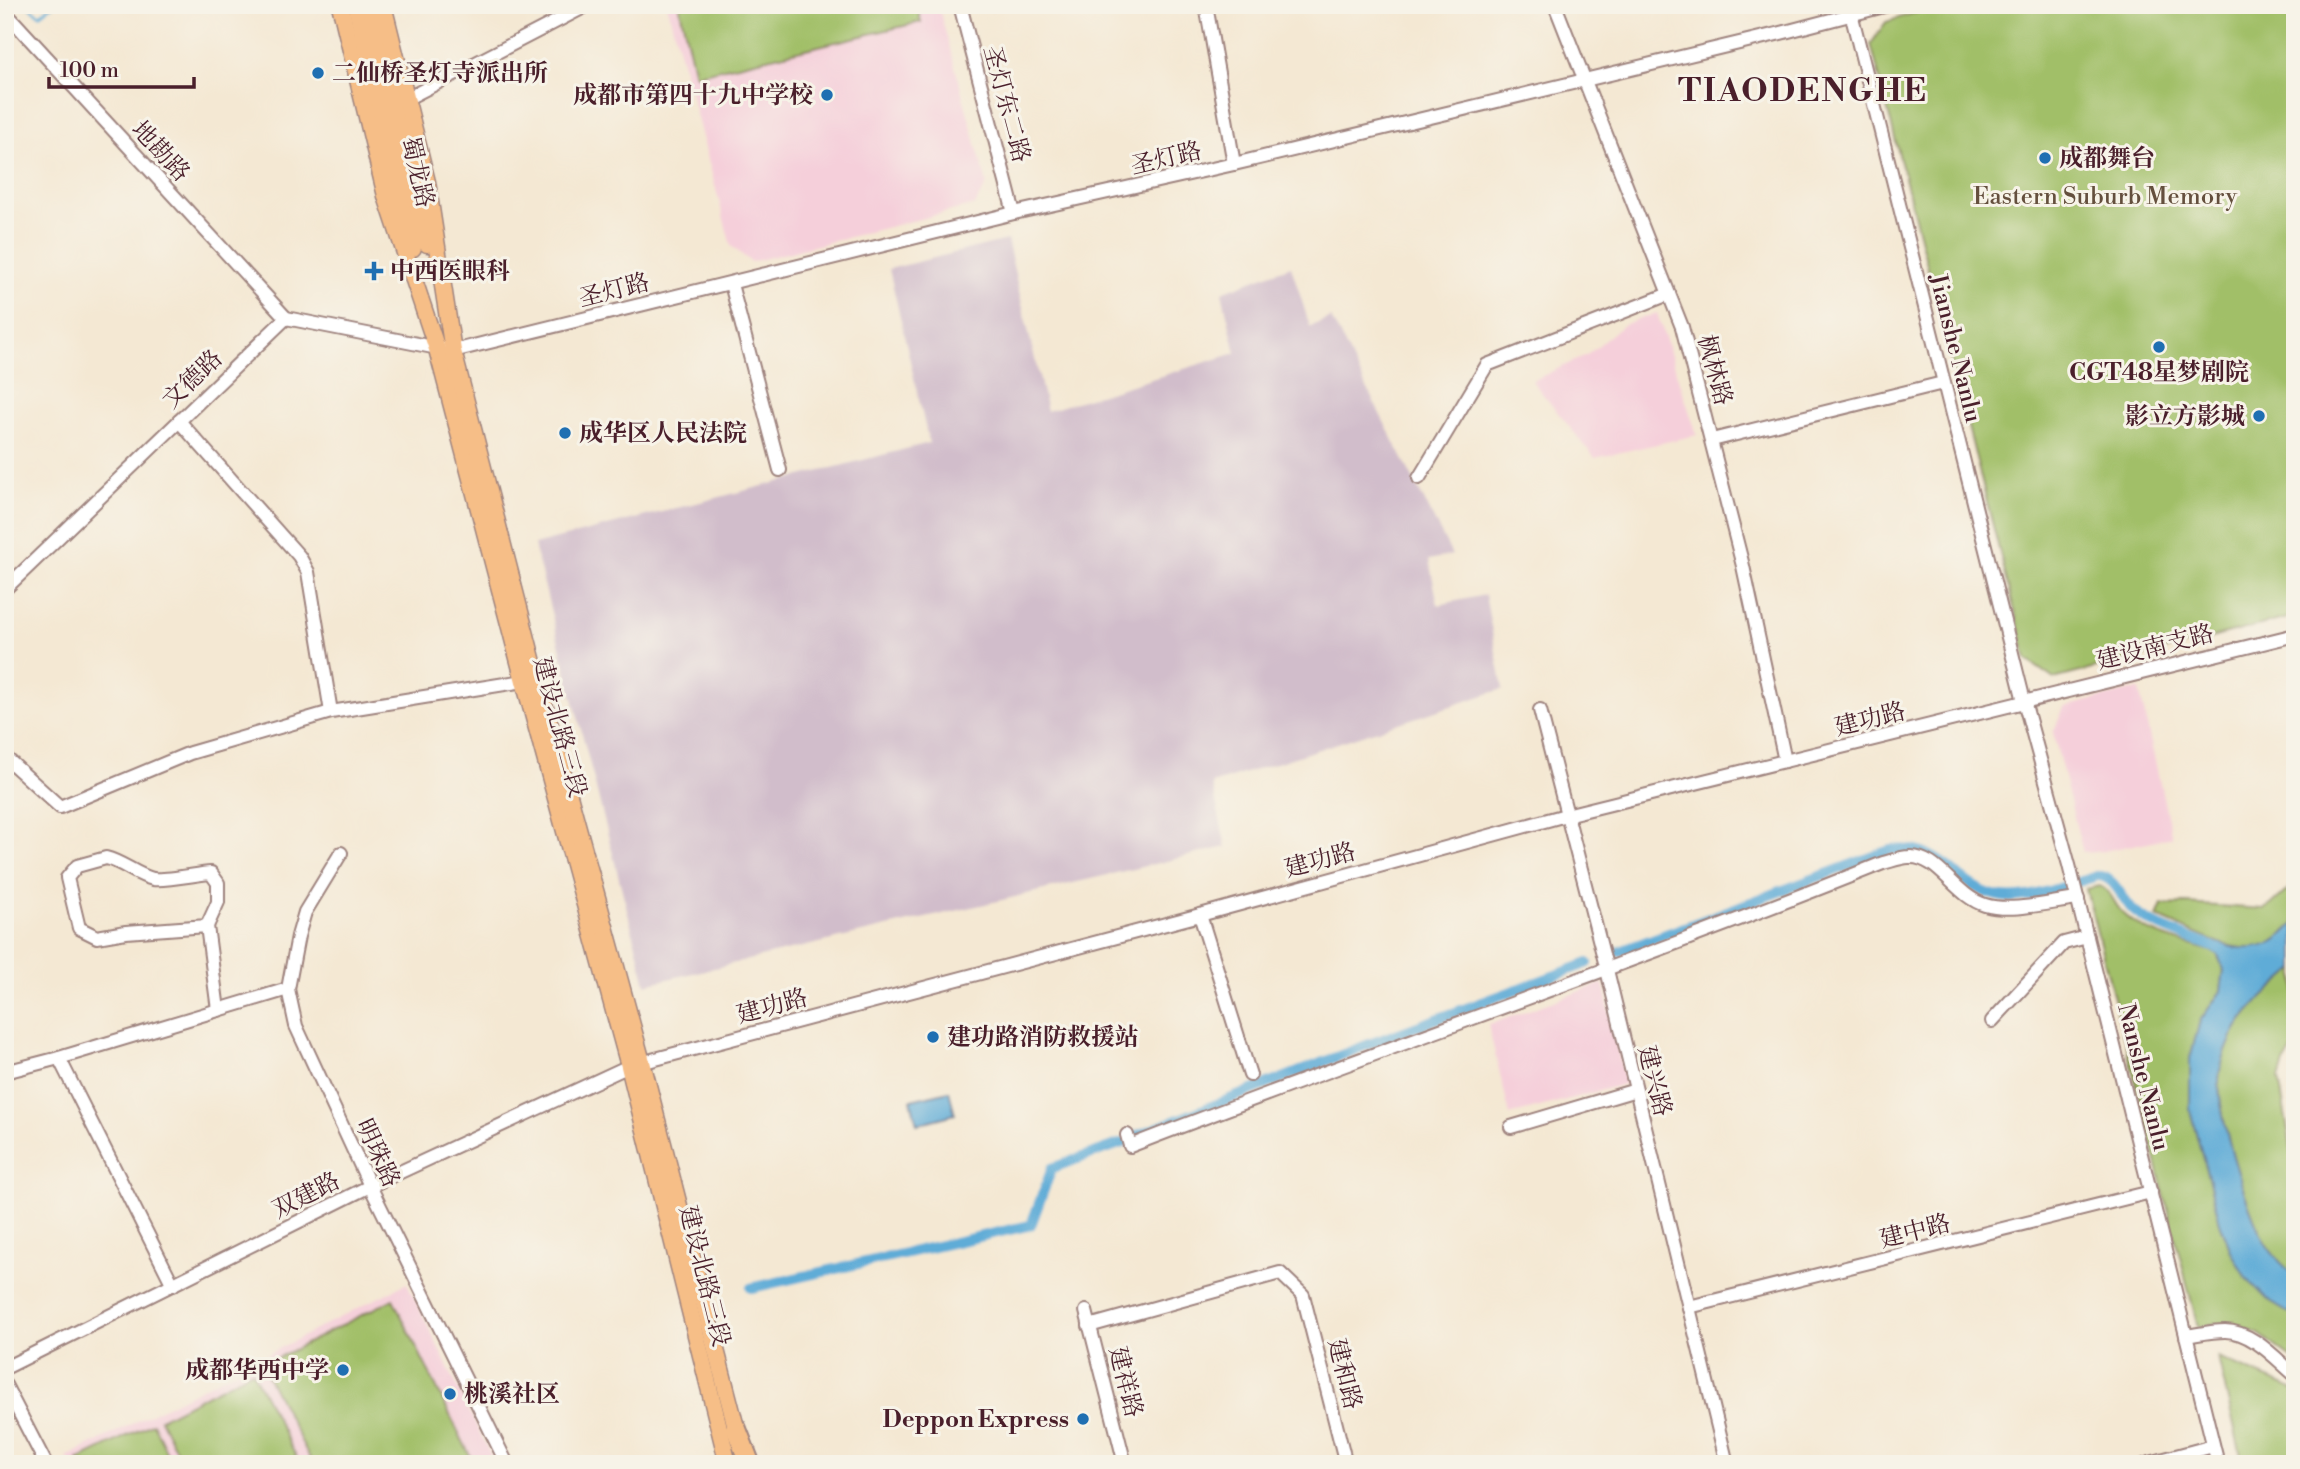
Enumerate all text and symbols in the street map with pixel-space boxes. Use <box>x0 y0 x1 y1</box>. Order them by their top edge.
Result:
street label: 圣灯东二路 <box>976 42 1036 166</box>
scale bar <box>49 46 194 90</box>
text: 100 m <box>60 58 119 84</box>
place label: 二仙桥圣灯寺派出所 <box>332 59 548 89</box>
marker: 二仙桥圣灯寺派出所 <box>310 65 326 81</box>
district label: TIAODENGHE <box>1678 71 1928 111</box>
place label: 成都市第四十九中学校 <box>573 81 813 111</box>
marker: 成都市第四十九中学校 <box>819 87 835 103</box>
street label: 地勘路 <box>125 115 196 188</box>
street label: 蜀龙路 <box>394 134 440 211</box>
street label: 圣灯路 <box>1128 136 1205 182</box>
place label: 成都舞台 <box>2059 144 2155 174</box>
marker: 成都舞台 <box>2037 150 2053 166</box>
park label: Eastern Suburb Memory <box>1973 182 2237 212</box>
place label: 中西医眼科 <box>390 257 510 287</box>
marker: 中西医眼科 <box>364 261 384 281</box>
street label: 圣灯路 <box>576 268 653 314</box>
street label: Jianshe Nanlu <box>1922 270 1988 426</box>
street label: 枫林路 <box>1690 332 1738 409</box>
marker: CGT48星梦剧院 <box>2151 339 2167 355</box>
street label: 文德路 <box>156 344 229 416</box>
place label: CGT48星梦剧院 <box>2069 358 2249 388</box>
place label: 影立方影城 <box>2125 402 2245 432</box>
marker: 影立方影城 <box>2251 408 2267 424</box>
place label: 成华区人民法院 <box>579 419 747 449</box>
marker: 成华区人民法院 <box>557 425 573 441</box>
street label: 建设南支路 <box>2093 619 2217 677</box>
street label: 建设北路三段 <box>526 654 592 801</box>
street label: 建功路 <box>1832 697 1909 743</box>
street label: 建功路 <box>1282 837 1359 885</box>
street label: 建功路 <box>734 983 811 1031</box>
street label: Nanshe Nanlu <box>2110 1001 2176 1154</box>
place label: 建功路消防救援站 <box>947 1023 1139 1053</box>
marker: 建功路消防救援站 <box>925 1029 941 1045</box>
street label: 建兴路 <box>1631 1043 1677 1120</box>
street label: 明珠路 <box>348 1114 406 1192</box>
street label: 双建路 <box>268 1166 345 1226</box>
street label: 建设北路三段 <box>672 1203 736 1350</box>
street label: 建中路 <box>1877 1209 1954 1255</box>
street label: 建和路 <box>1321 1336 1367 1413</box>
street label: 建祥路 <box>1102 1344 1148 1421</box>
place label: 成都华西中学 <box>185 1356 329 1386</box>
marker: 成都华西中学 <box>335 1362 351 1378</box>
place label: 桃溪社区 <box>464 1380 560 1410</box>
marker: 桃溪社区 <box>442 1386 458 1402</box>
place label: Deppon Express <box>883 1405 1069 1435</box>
marker: Deppon Express <box>1075 1411 1091 1427</box>

